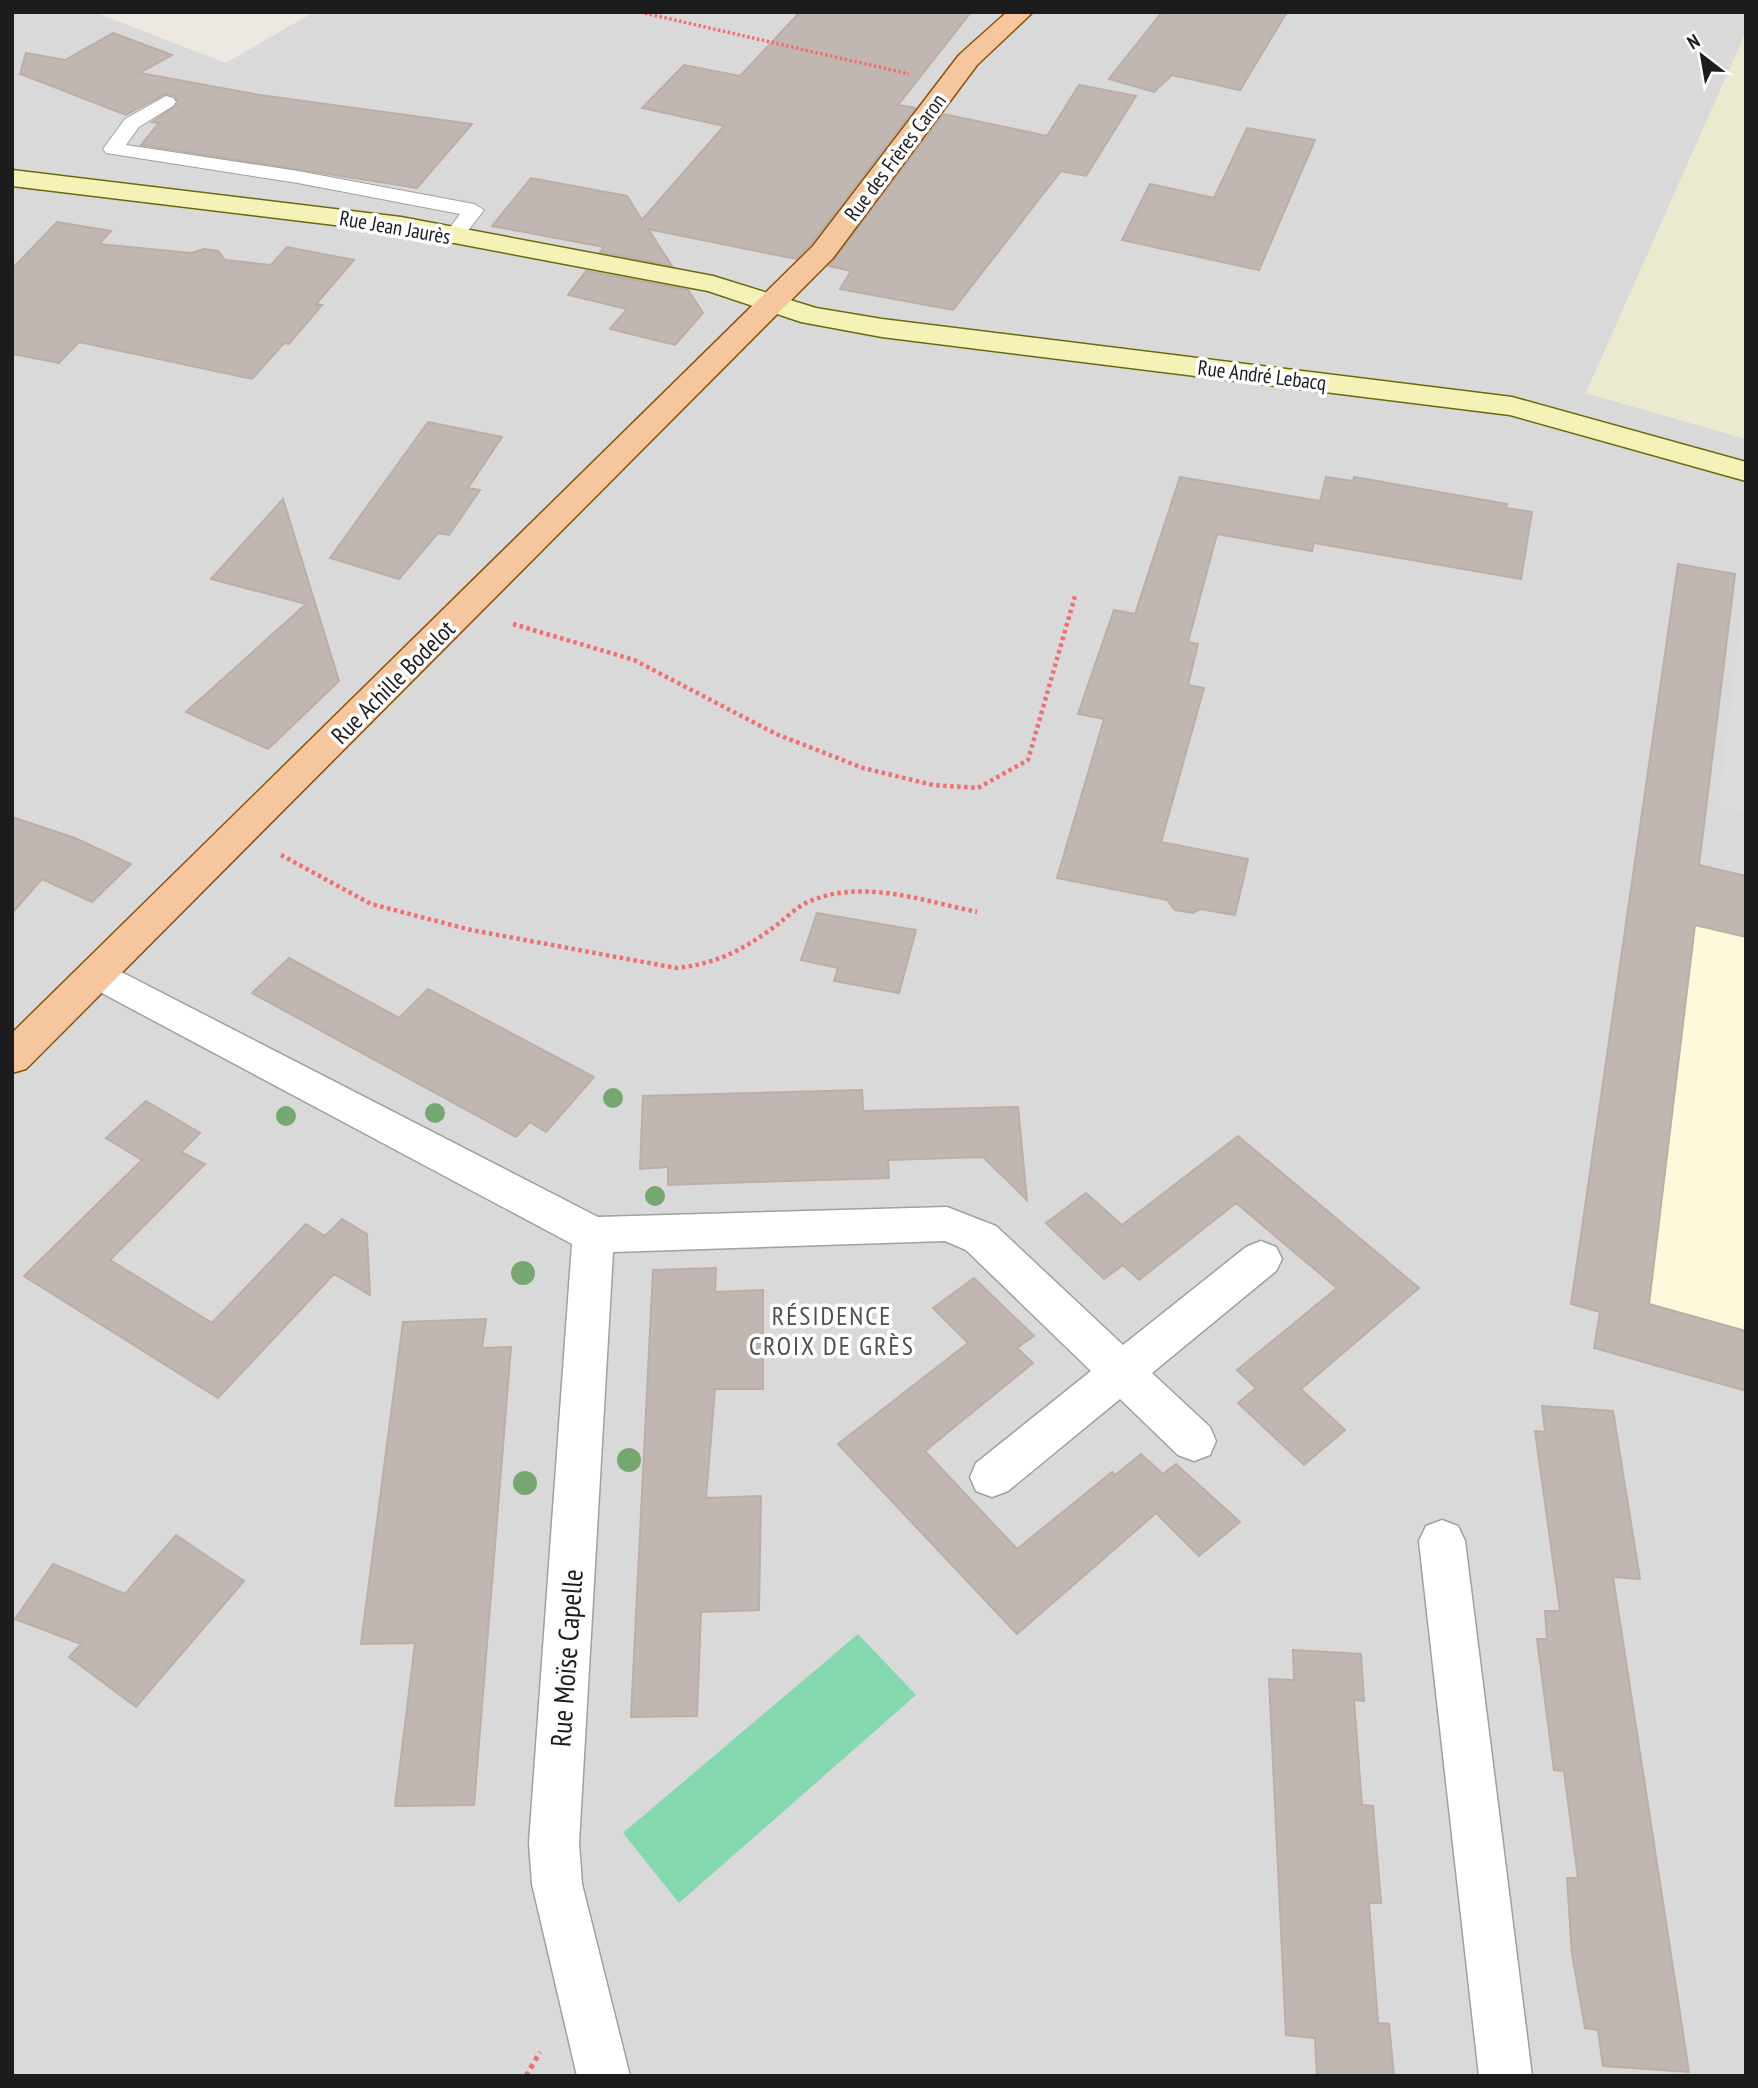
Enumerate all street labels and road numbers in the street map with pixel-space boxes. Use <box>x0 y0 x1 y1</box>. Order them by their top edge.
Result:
street label: Rue des Frères Caron <box>838 88 952 226</box>
street label: Rue Jean Jaurès <box>337 204 453 250</box>
street label: Rue André Lebacq <box>1196 354 1328 396</box>
street label: Rue Achille Bodelot <box>325 613 462 750</box>
street label: Rue Moïse Capelle <box>541 1568 591 1748</box>

